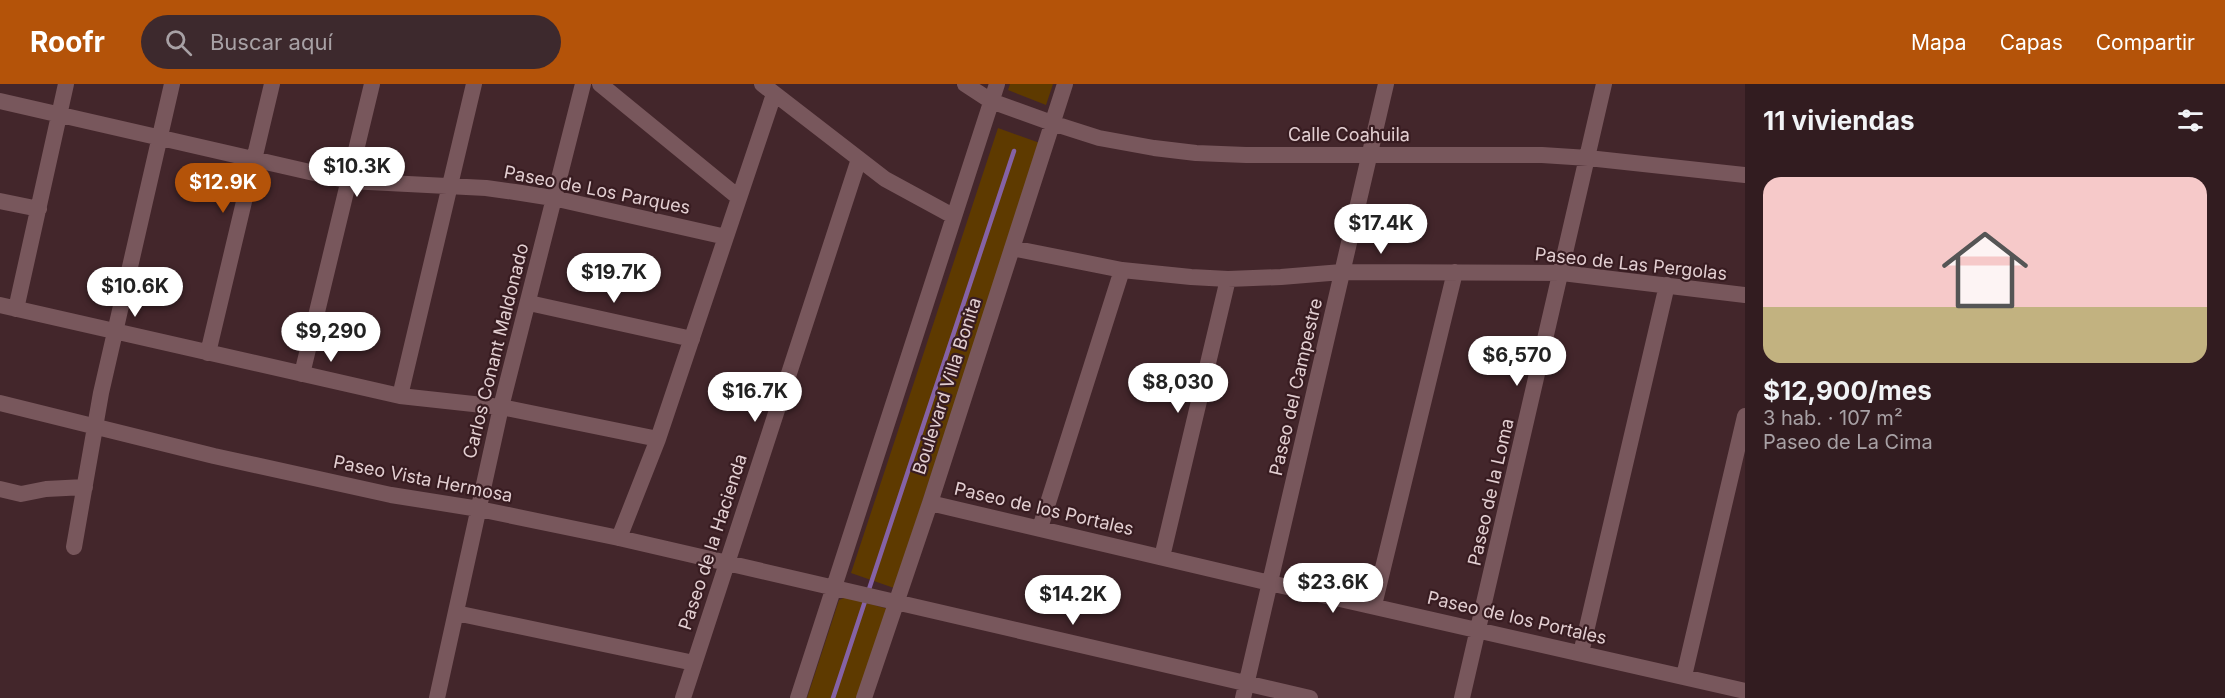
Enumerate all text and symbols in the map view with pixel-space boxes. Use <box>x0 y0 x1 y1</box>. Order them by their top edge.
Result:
search box <box>141 15 561 69</box>
text: Roofr <box>30 25 105 59</box>
icon: search <box>162 26 195 59</box>
text: Buscar aquí <box>210 29 333 55</box>
text: Mapa <box>1911 30 1967 55</box>
text: Capas <box>2000 30 2063 55</box>
text: Compartir <box>2096 30 2195 55</box>
icon: filters <box>2174 104 2207 137</box>
text: 11 viviendas <box>1763 105 1915 136</box>
street label: Calle Coahuila <box>1288 124 1410 145</box>
pin: $10.3K <box>308 147 406 198</box>
text: $10.3K <box>323 154 391 178</box>
street label: Paseo de Los Parques <box>502 161 692 218</box>
pin: $12.9K <box>174 163 272 214</box>
text: $12.9K <box>189 170 257 194</box>
pin: $17.4K <box>1332 204 1430 255</box>
text: $17.4K <box>1348 211 1414 235</box>
icon: home <box>1931 216 2039 324</box>
street label: Carlos Conant Maldonado <box>459 241 532 461</box>
street label: Paseo de Las Pergolas <box>1534 243 1728 284</box>
pin: $19.7K <box>565 253 663 304</box>
text: $19.7K <box>581 260 647 284</box>
pin: $10.6K <box>86 267 184 318</box>
text: $10.6K <box>101 274 169 298</box>
street label: Boulevard Villa Bonita <box>908 295 985 477</box>
street label: Paseo del Campestre <box>1265 296 1326 478</box>
pin: $9,290 <box>282 312 380 363</box>
text: $9,290 <box>295 319 367 343</box>
pin: $6,570 <box>1468 336 1566 387</box>
text: $6,570 <box>1482 343 1552 367</box>
pin: $8,030 <box>1129 363 1227 414</box>
text: $8,030 <box>1142 370 1214 394</box>
pin: $16.7K <box>706 372 804 423</box>
text: $12,900/mes <box>1763 375 1932 406</box>
text: $16.7K <box>722 379 788 403</box>
text: 3 hab. · 107 m² <box>1763 406 1903 430</box>
street label: Paseo de la Loma <box>1463 416 1518 568</box>
text: Paseo de La Cima <box>1763 430 1933 454</box>
street label: Paseo Vista Hermosa <box>332 451 514 506</box>
street label: Paseo de la Hacienda <box>674 451 751 633</box>
street label: Paseo de los Portales <box>952 478 1136 539</box>
pin: $23.6K <box>1284 563 1382 614</box>
text: $23.6K <box>1297 570 1369 594</box>
pin: $14.2K <box>1024 575 1122 626</box>
text: $14.2K <box>1039 582 1107 606</box>
street label: Paseo de los Portales <box>1425 587 1609 648</box>

